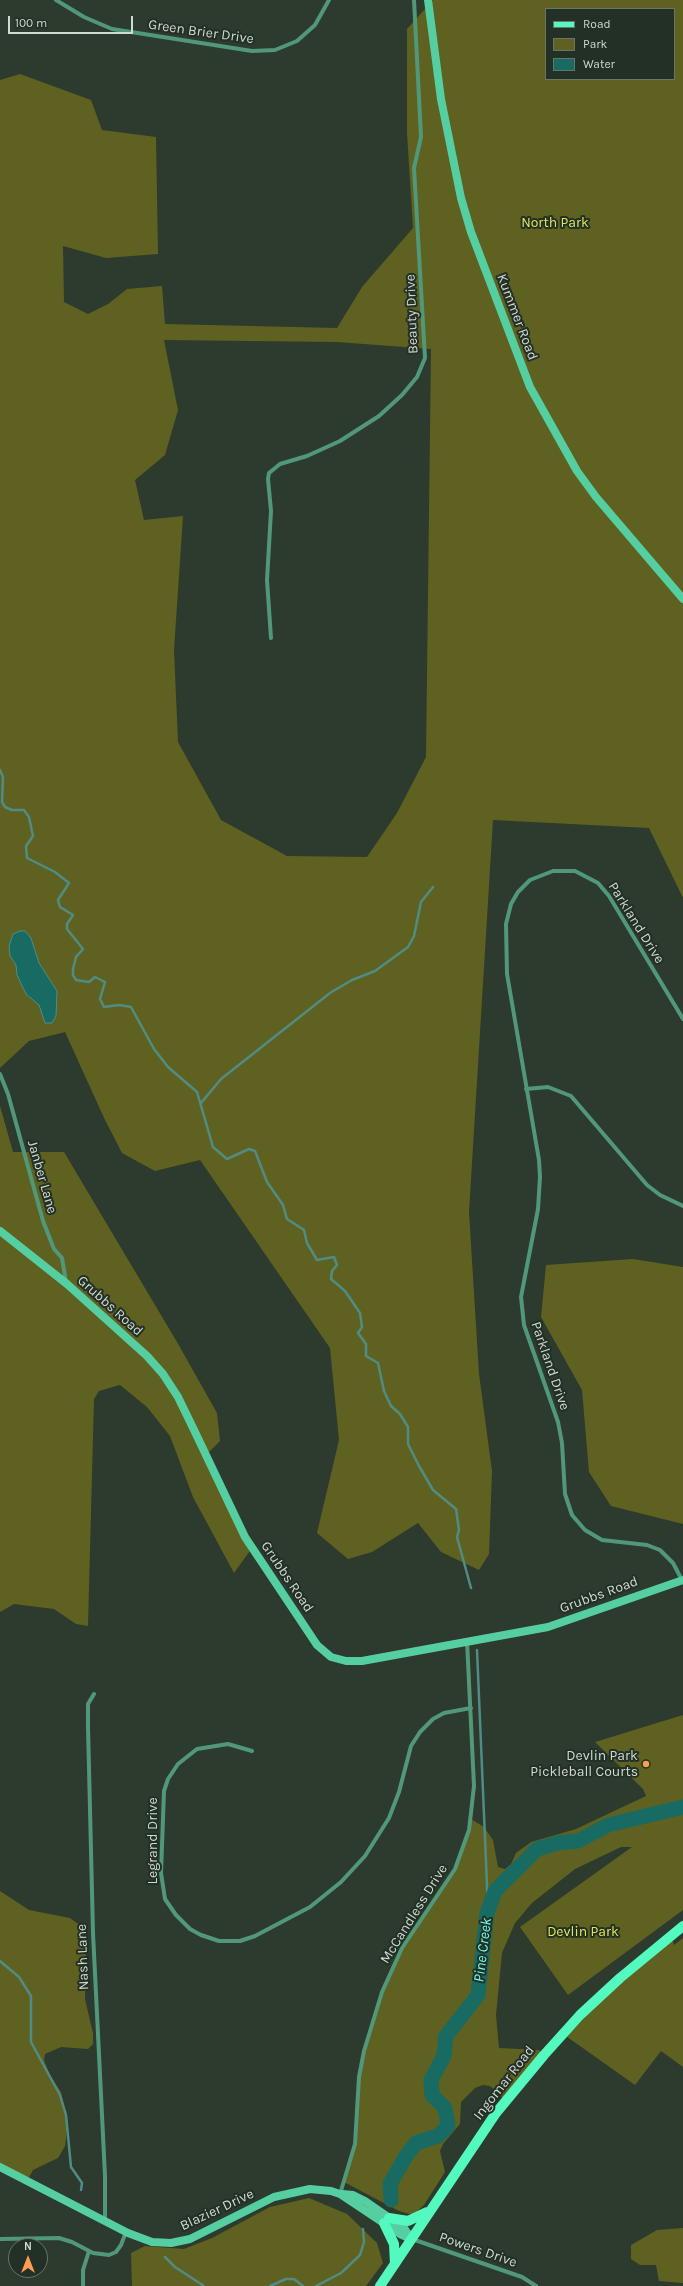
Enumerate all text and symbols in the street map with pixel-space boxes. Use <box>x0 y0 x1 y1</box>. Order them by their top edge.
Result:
scale bar <box>10 8 135 34</box>
legend <box>545 8 675 80</box>
text: 100 m <box>15 16 47 30</box>
street label: Green Brier Drive <box>147 16 255 48</box>
text: Road <box>583 17 611 31</box>
text: Park <box>583 37 607 51</box>
text: Water <box>583 57 615 71</box>
park label: North Park <box>521 215 589 231</box>
street label: Kummer Road <box>493 272 541 362</box>
street label: Beauty Drive <box>402 274 422 354</box>
street label: Parkland Drive <box>604 879 668 967</box>
street label: Janber Lane <box>24 1138 60 1216</box>
street label: Grubbs Road <box>74 1272 146 1340</box>
street label: Parkland Drive <box>527 1319 573 1413</box>
street label: Grubbs Road <box>257 1538 317 1616</box>
street label: Grubbs Road <box>558 1573 640 1617</box>
place label: Devlin Park Pickleball Courts <box>530 1748 638 1780</box>
marker: Devlin Park Pickleball Courts <box>641 1759 651 1769</box>
street label: Legrand Drive <box>145 1797 161 1885</box>
street label: McCandless Drive <box>377 1861 451 1967</box>
water label: Pine Creek <box>470 1917 496 1983</box>
street label: Nash Lane <box>73 1924 93 1990</box>
park label: Devlin Park <box>547 1924 619 1940</box>
street label: Ingomar Road <box>470 2043 538 2123</box>
street label: Blazier Drive <box>177 2186 257 2234</box>
street label: Powers Drive <box>437 2229 519 2271</box>
north arrow <box>8 2238 48 2278</box>
text: N <box>24 2240 32 2253</box>

